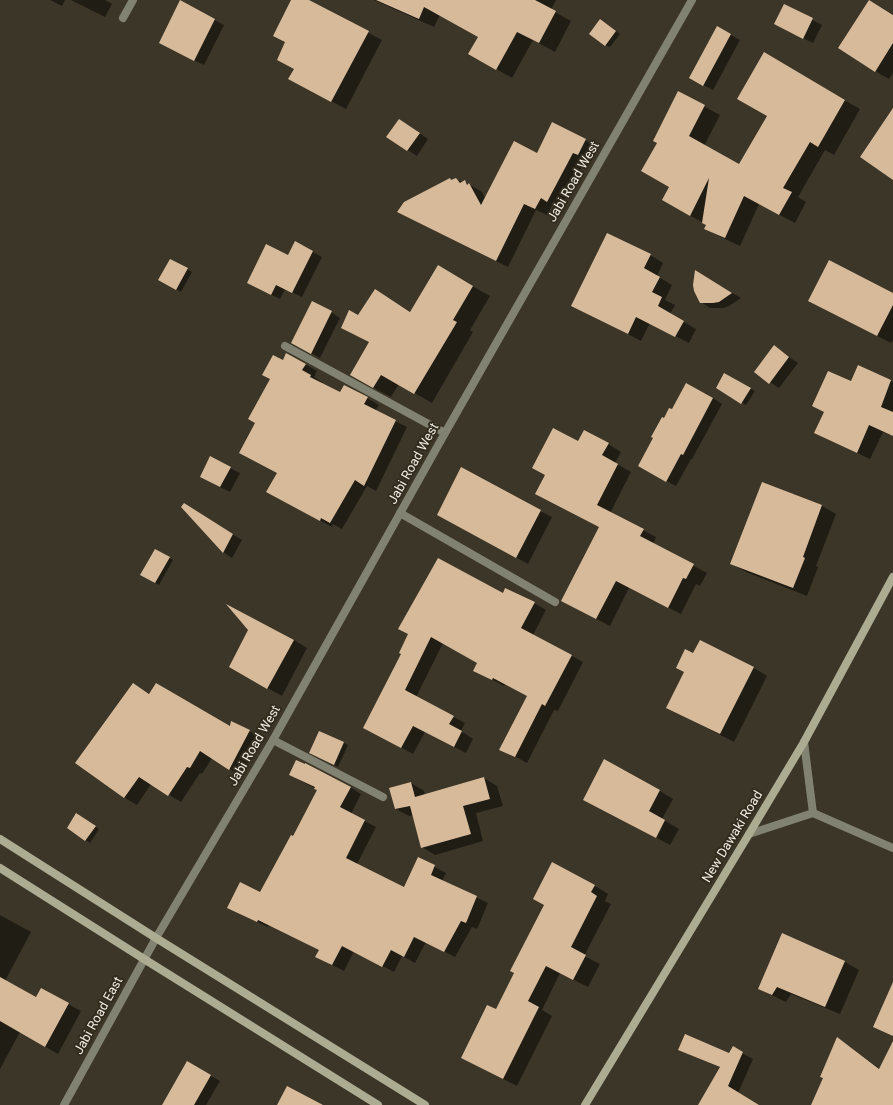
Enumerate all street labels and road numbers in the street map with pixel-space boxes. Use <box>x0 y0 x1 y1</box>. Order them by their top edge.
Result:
street label: Jabi Road West <box>545 139 603 225</box>
street label: Jabi Road West <box>385 421 443 507</box>
street label: Jabi Road West <box>226 703 284 789</box>
street label: New Dawaki Road <box>699 788 767 886</box>
street label: Jabi Road East <box>71 974 127 1058</box>

